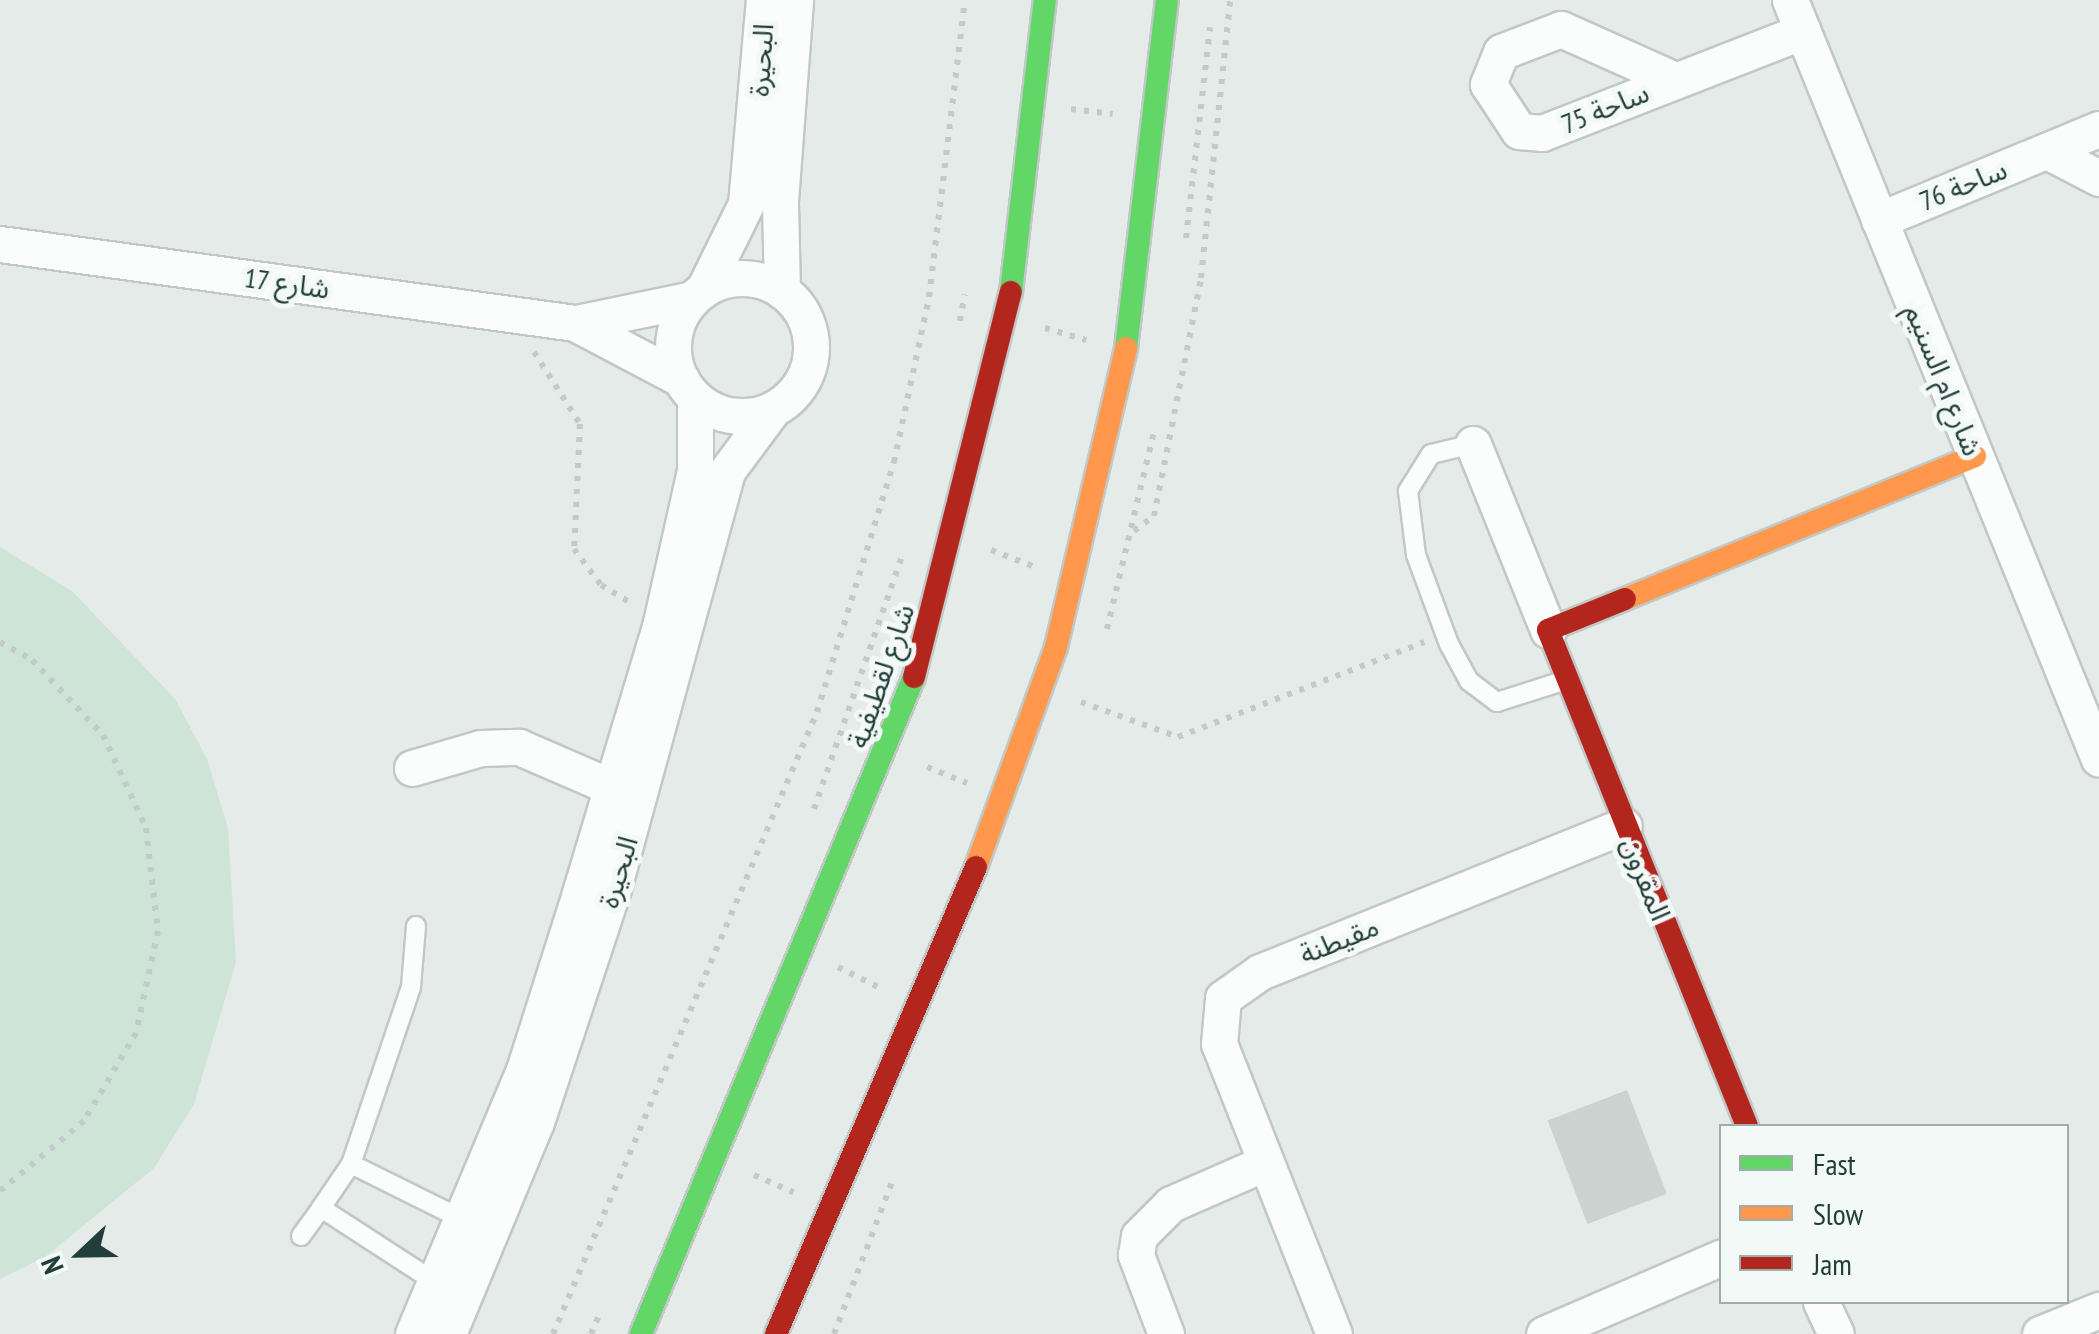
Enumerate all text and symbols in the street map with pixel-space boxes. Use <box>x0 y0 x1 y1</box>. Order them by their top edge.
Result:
street label: البحيرة <box>742 22 780 98</box>
street label: ساحة 75 <box>1556 75 1654 141</box>
street label: ساحة 76 <box>1914 152 2012 218</box>
street label: شارع 17 <box>242 260 332 306</box>
street label: شارع ام السنيم <box>1898 299 1990 461</box>
street label: شارع لقطيفية <box>841 600 921 752</box>
street label: البحيرة <box>591 832 645 912</box>
street label: المقرون <box>1614 832 1678 926</box>
street label: مقيطنة <box>1295 909 1383 971</box>
legend <box>1719 1124 2069 1304</box>
text: Fast <box>1813 1144 1856 1183</box>
text: Slow <box>1813 1194 1863 1233</box>
north arrow <box>30 1204 130 1304</box>
text: Jam <box>1813 1244 1852 1283</box>
text: N <box>32 1251 72 1279</box>

